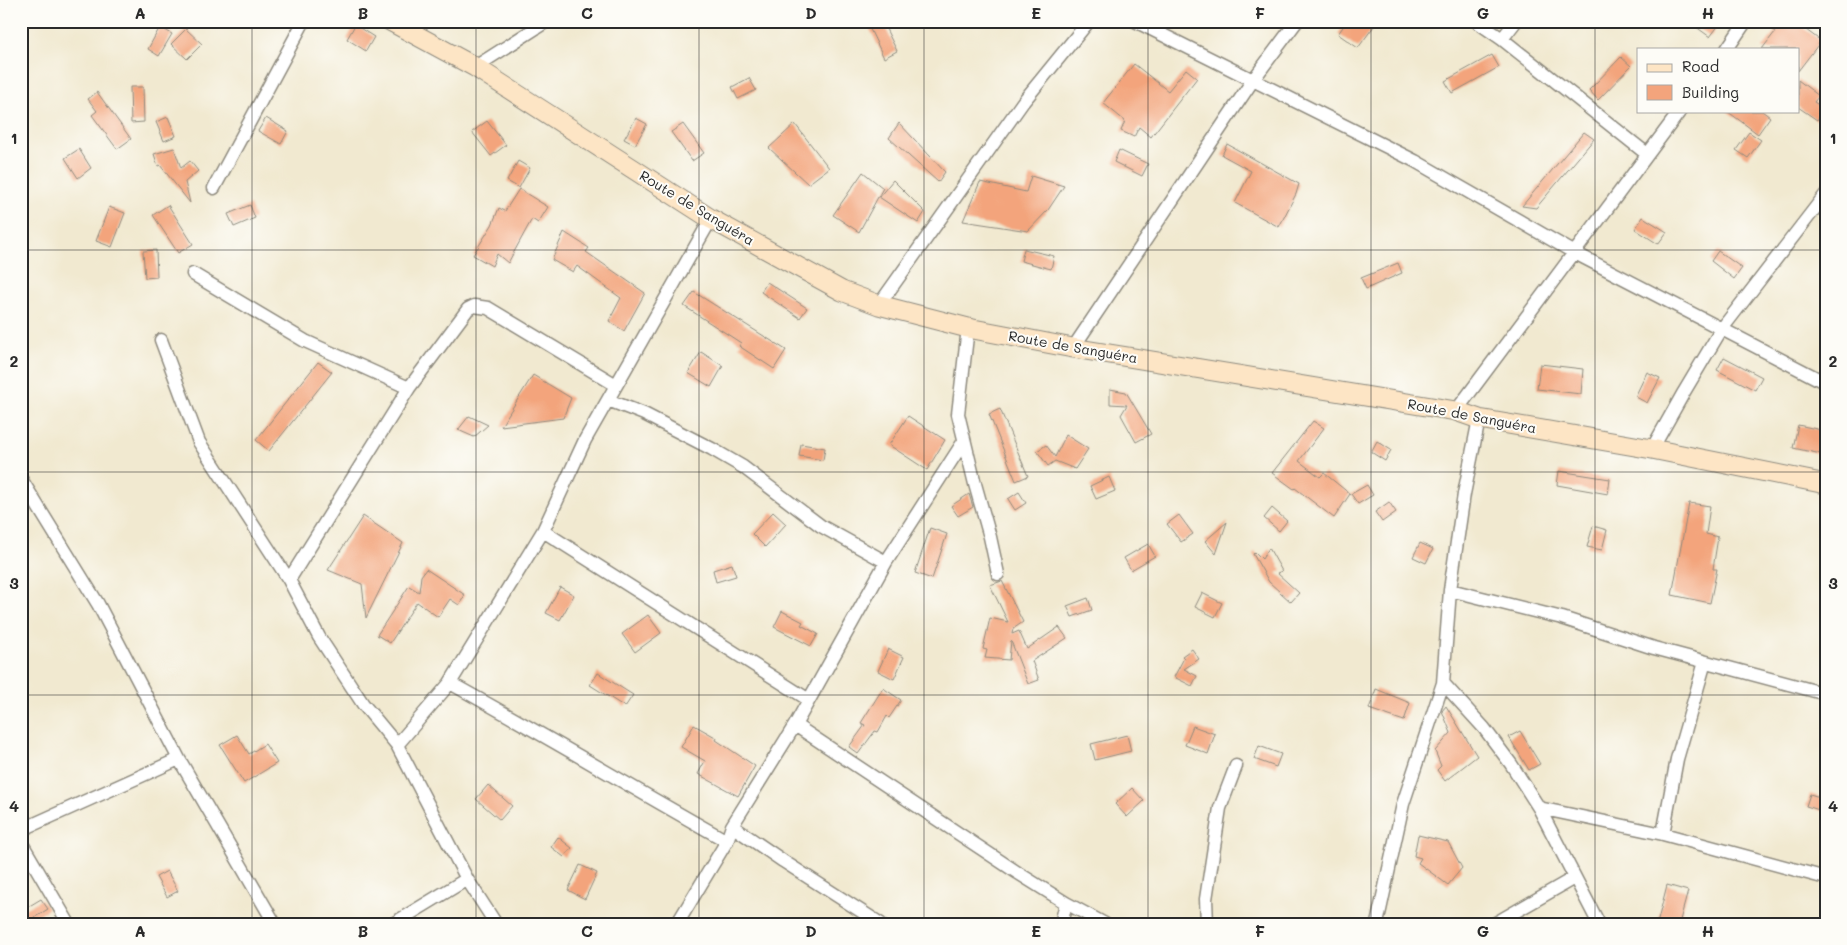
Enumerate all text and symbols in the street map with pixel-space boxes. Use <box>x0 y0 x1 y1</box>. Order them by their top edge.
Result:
text: A <box>134 2 146 23</box>
text: B <box>358 2 368 23</box>
text: C <box>581 2 593 23</box>
text: D <box>805 2 817 23</box>
text: E <box>1031 2 1041 23</box>
text: F <box>1255 2 1265 23</box>
text: G <box>1477 2 1489 23</box>
text: H <box>1702 2 1714 23</box>
legend <box>1637 48 1800 112</box>
text: Road <box>1682 56 1719 76</box>
text: Building <box>1682 82 1739 102</box>
text: 1 <box>10 127 18 148</box>
text: 1 <box>1829 127 1837 148</box>
street label: Route de Sanguéra <box>636 166 758 249</box>
street label: Route de Sanguéra <box>1007 326 1139 367</box>
text: 2 <box>10 350 19 371</box>
text: 2 <box>1829 350 1838 371</box>
street label: Route de Sanguéra <box>1406 394 1538 437</box>
text: 3 <box>9 572 19 593</box>
text: 3 <box>1828 572 1838 593</box>
text: 4 <box>9 795 19 816</box>
text: 4 <box>1828 795 1838 816</box>
text: A <box>134 920 146 941</box>
text: B <box>358 920 368 941</box>
text: C <box>581 920 593 941</box>
text: D <box>805 920 817 941</box>
text: E <box>1031 920 1041 941</box>
text: F <box>1255 920 1265 941</box>
text: G <box>1477 920 1489 941</box>
text: H <box>1702 920 1714 941</box>

